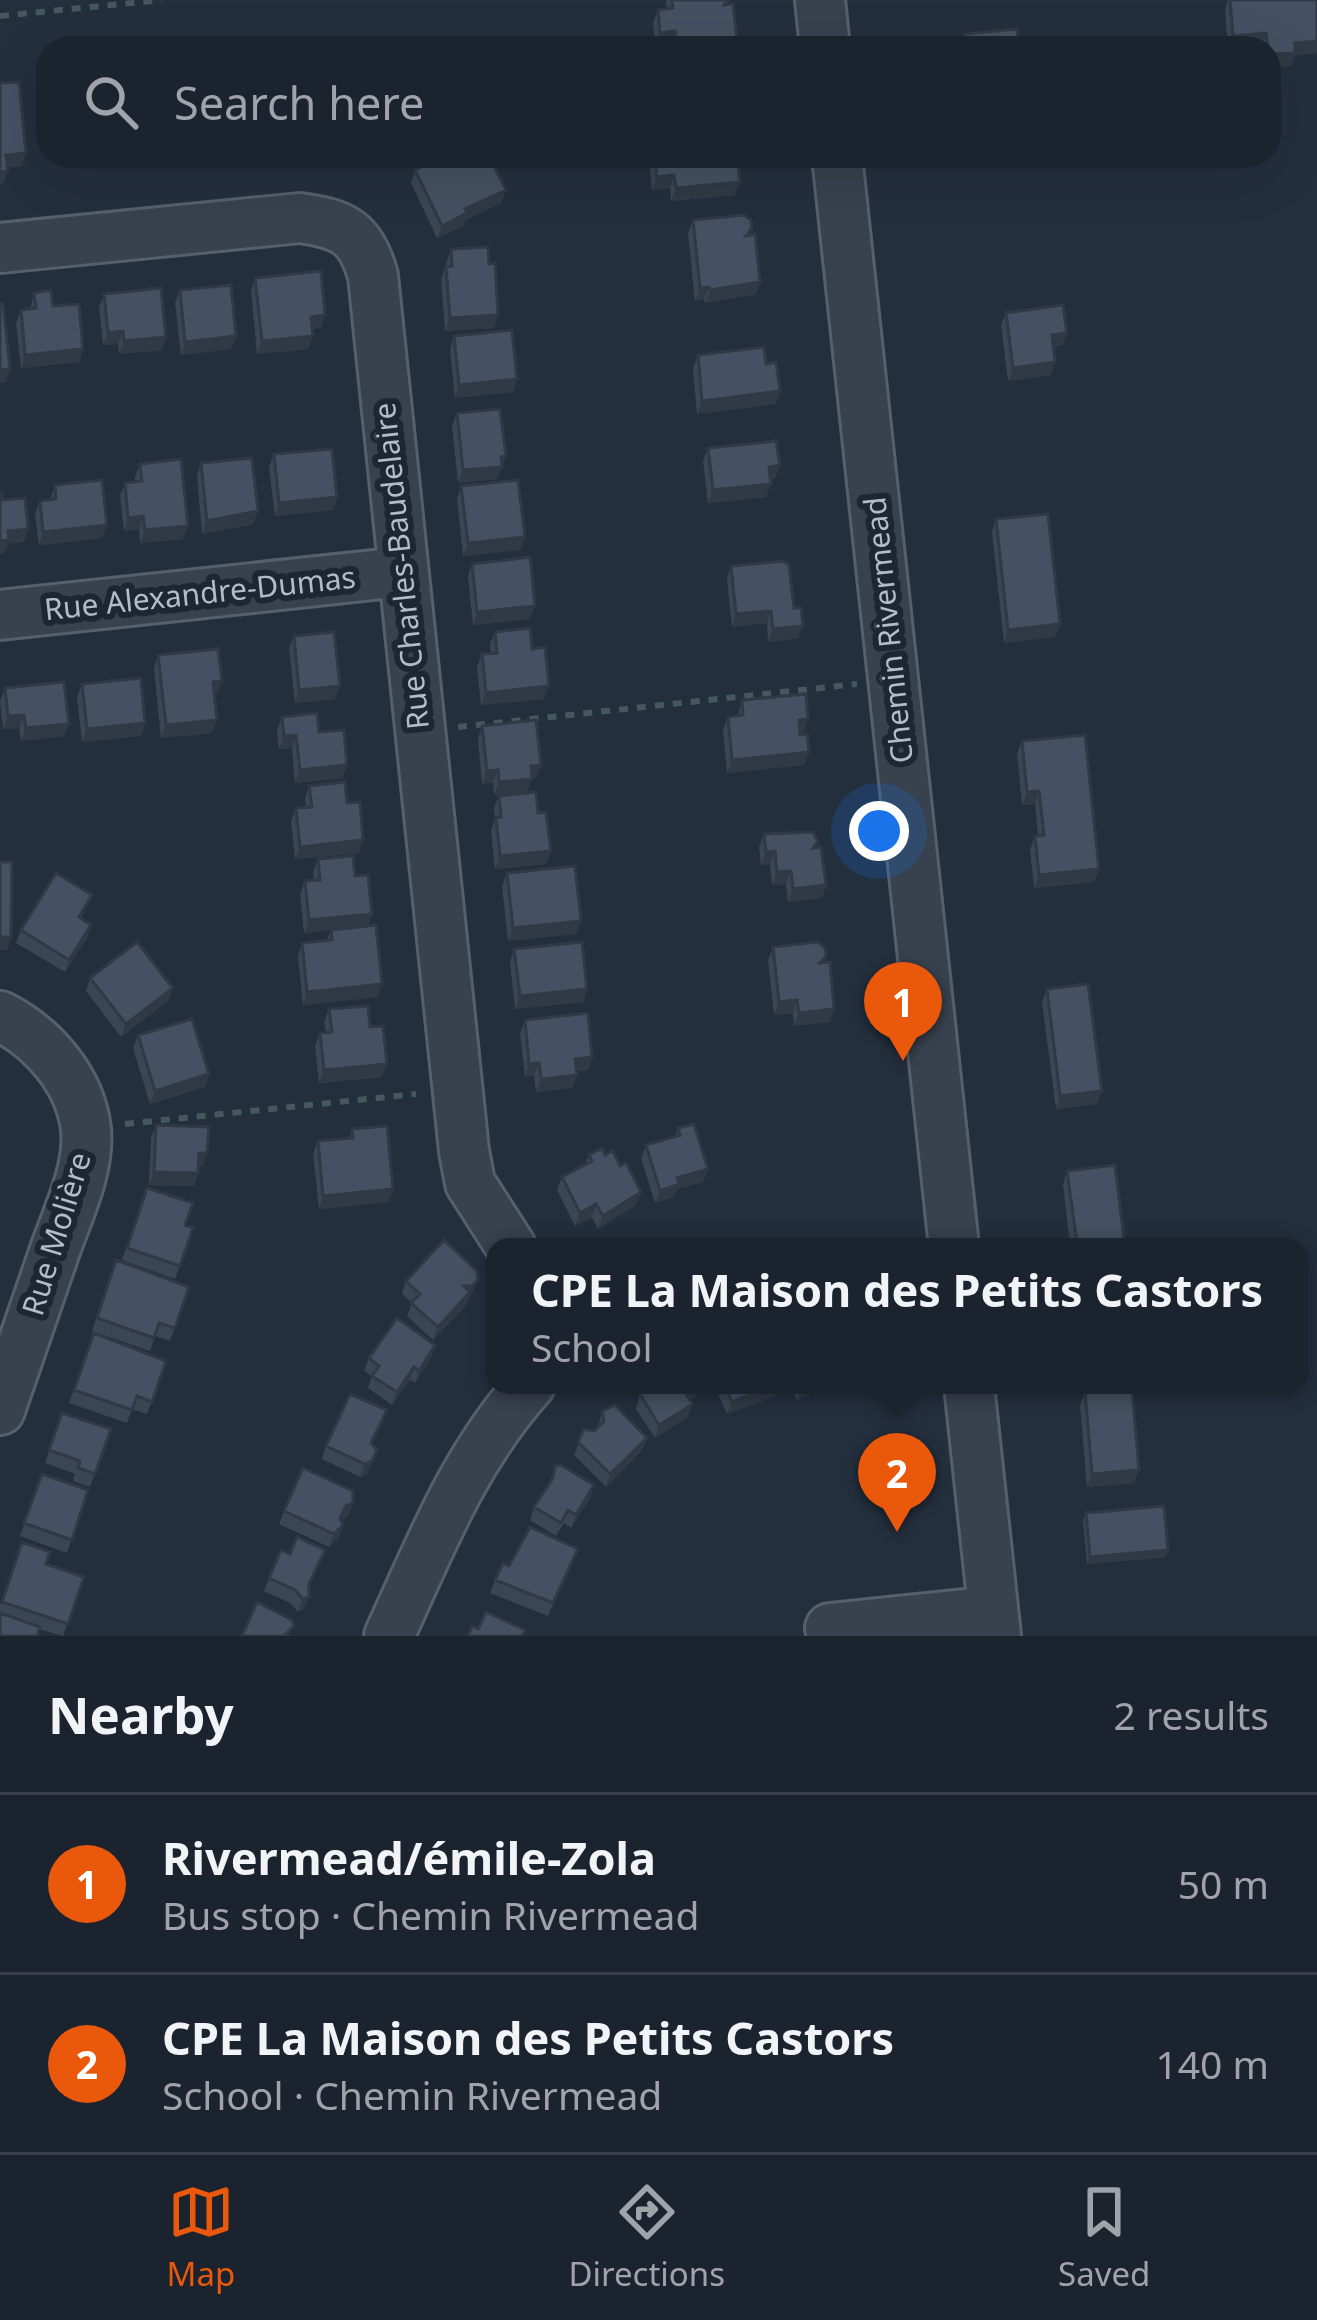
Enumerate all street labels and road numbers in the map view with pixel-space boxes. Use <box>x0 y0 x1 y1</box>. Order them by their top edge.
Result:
street label: Rue Charles-Baudelaire <box>363 401 438 732</box>
street label: Chemin Rivermead <box>853 495 922 765</box>
street label: Rue Alexandre-Dumas <box>42 556 358 629</box>
street label: Rue Molière <box>11 1147 100 1320</box>

